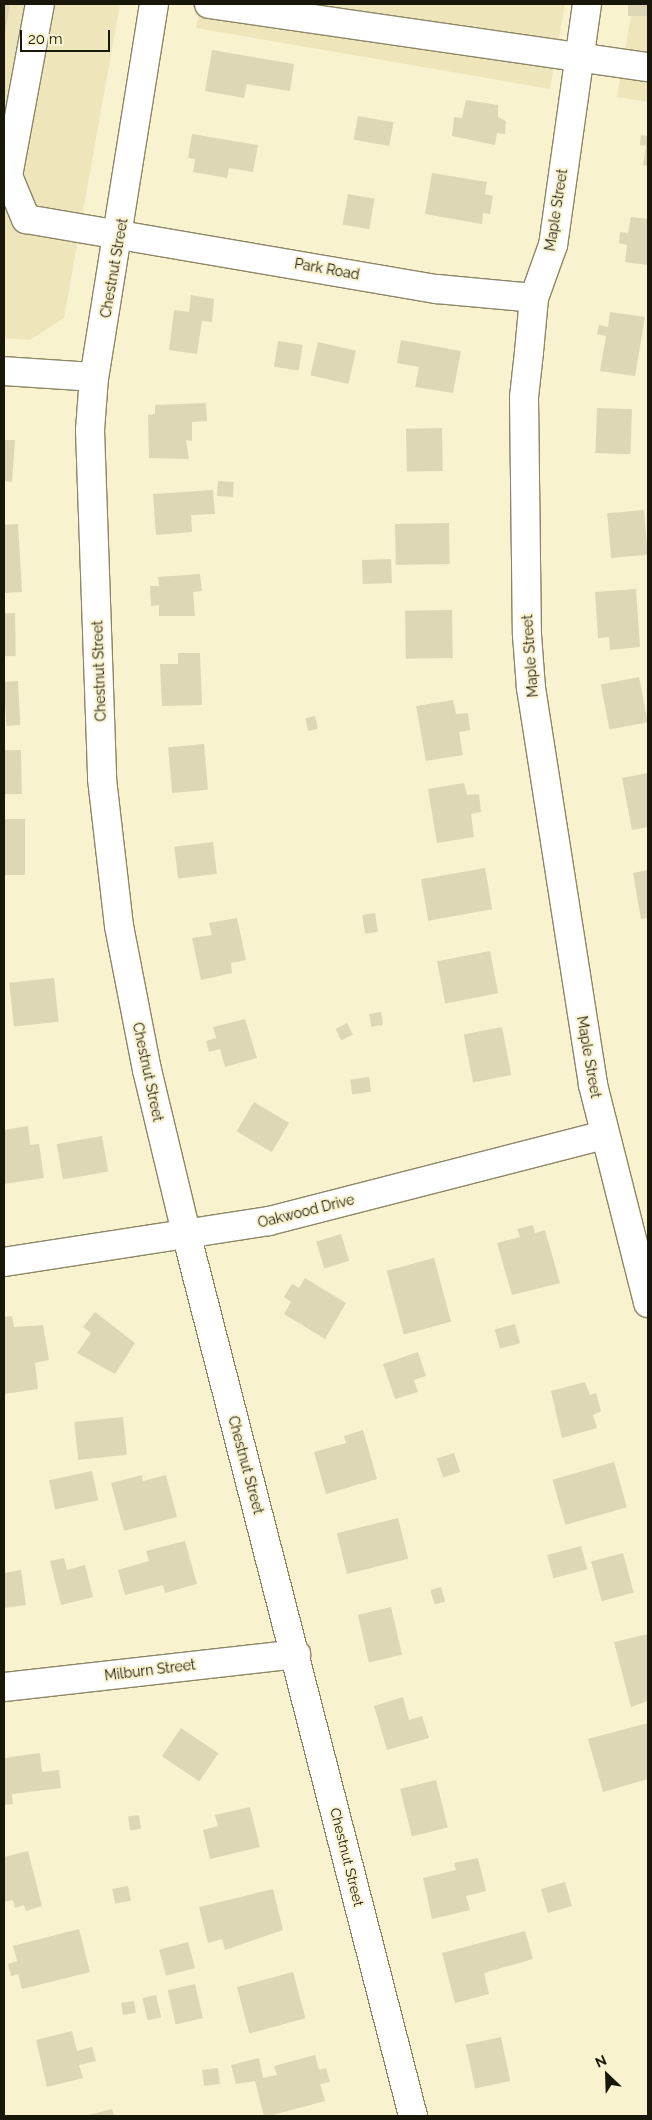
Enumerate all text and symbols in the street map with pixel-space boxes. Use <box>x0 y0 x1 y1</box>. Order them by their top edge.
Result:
scale bar <box>22 20 112 52</box>
text: 20 m <box>28 30 63 48</box>
street label: Maple Street <box>541 168 571 252</box>
street label: Chestnut Street <box>97 217 131 319</box>
street label: Park Road <box>293 255 361 283</box>
street label: Maple Street <box>519 614 541 698</box>
street label: Chestnut Street <box>89 620 109 722</box>
street label: Maple Street <box>574 1015 604 1099</box>
street label: Chestnut Street <box>129 1021 167 1123</box>
street label: Oakwood Drive <box>256 1191 356 1231</box>
street label: Chestnut Street <box>225 1414 267 1516</box>
street label: Milburn Street <box>104 1656 196 1684</box>
street label: Chestnut Street <box>327 1806 367 1908</box>
north arrow <box>582 2050 632 2100</box>
text: N <box>593 2052 609 2071</box>

